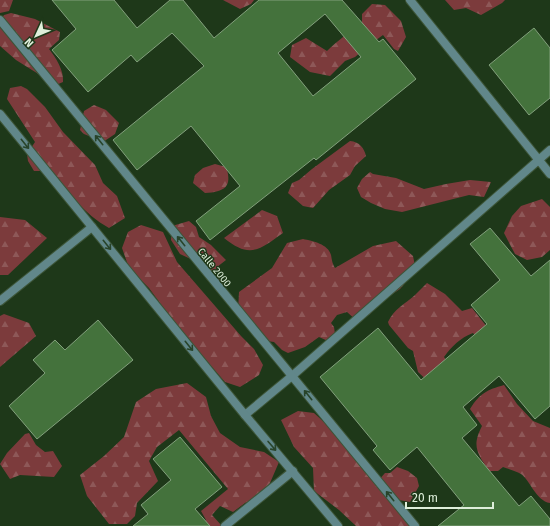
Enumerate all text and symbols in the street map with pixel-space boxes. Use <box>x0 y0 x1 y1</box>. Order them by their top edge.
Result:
north arrow <box>16 16 56 56</box>
text: N <box>22 35 36 50</box>
one-way arrow <box>94 135 103 146</box>
one-way arrow <box>20 139 29 150</box>
one-way arrow <box>177 235 186 246</box>
one-way arrow <box>102 240 111 250</box>
street label: Calle 2000 <box>195 246 234 290</box>
one-way arrow <box>184 340 193 351</box>
one-way arrow <box>304 390 312 401</box>
one-way arrow <box>267 441 276 451</box>
scale bar <box>406 484 493 510</box>
one-way arrow <box>386 490 395 501</box>
text: 20 m <box>412 491 438 505</box>

